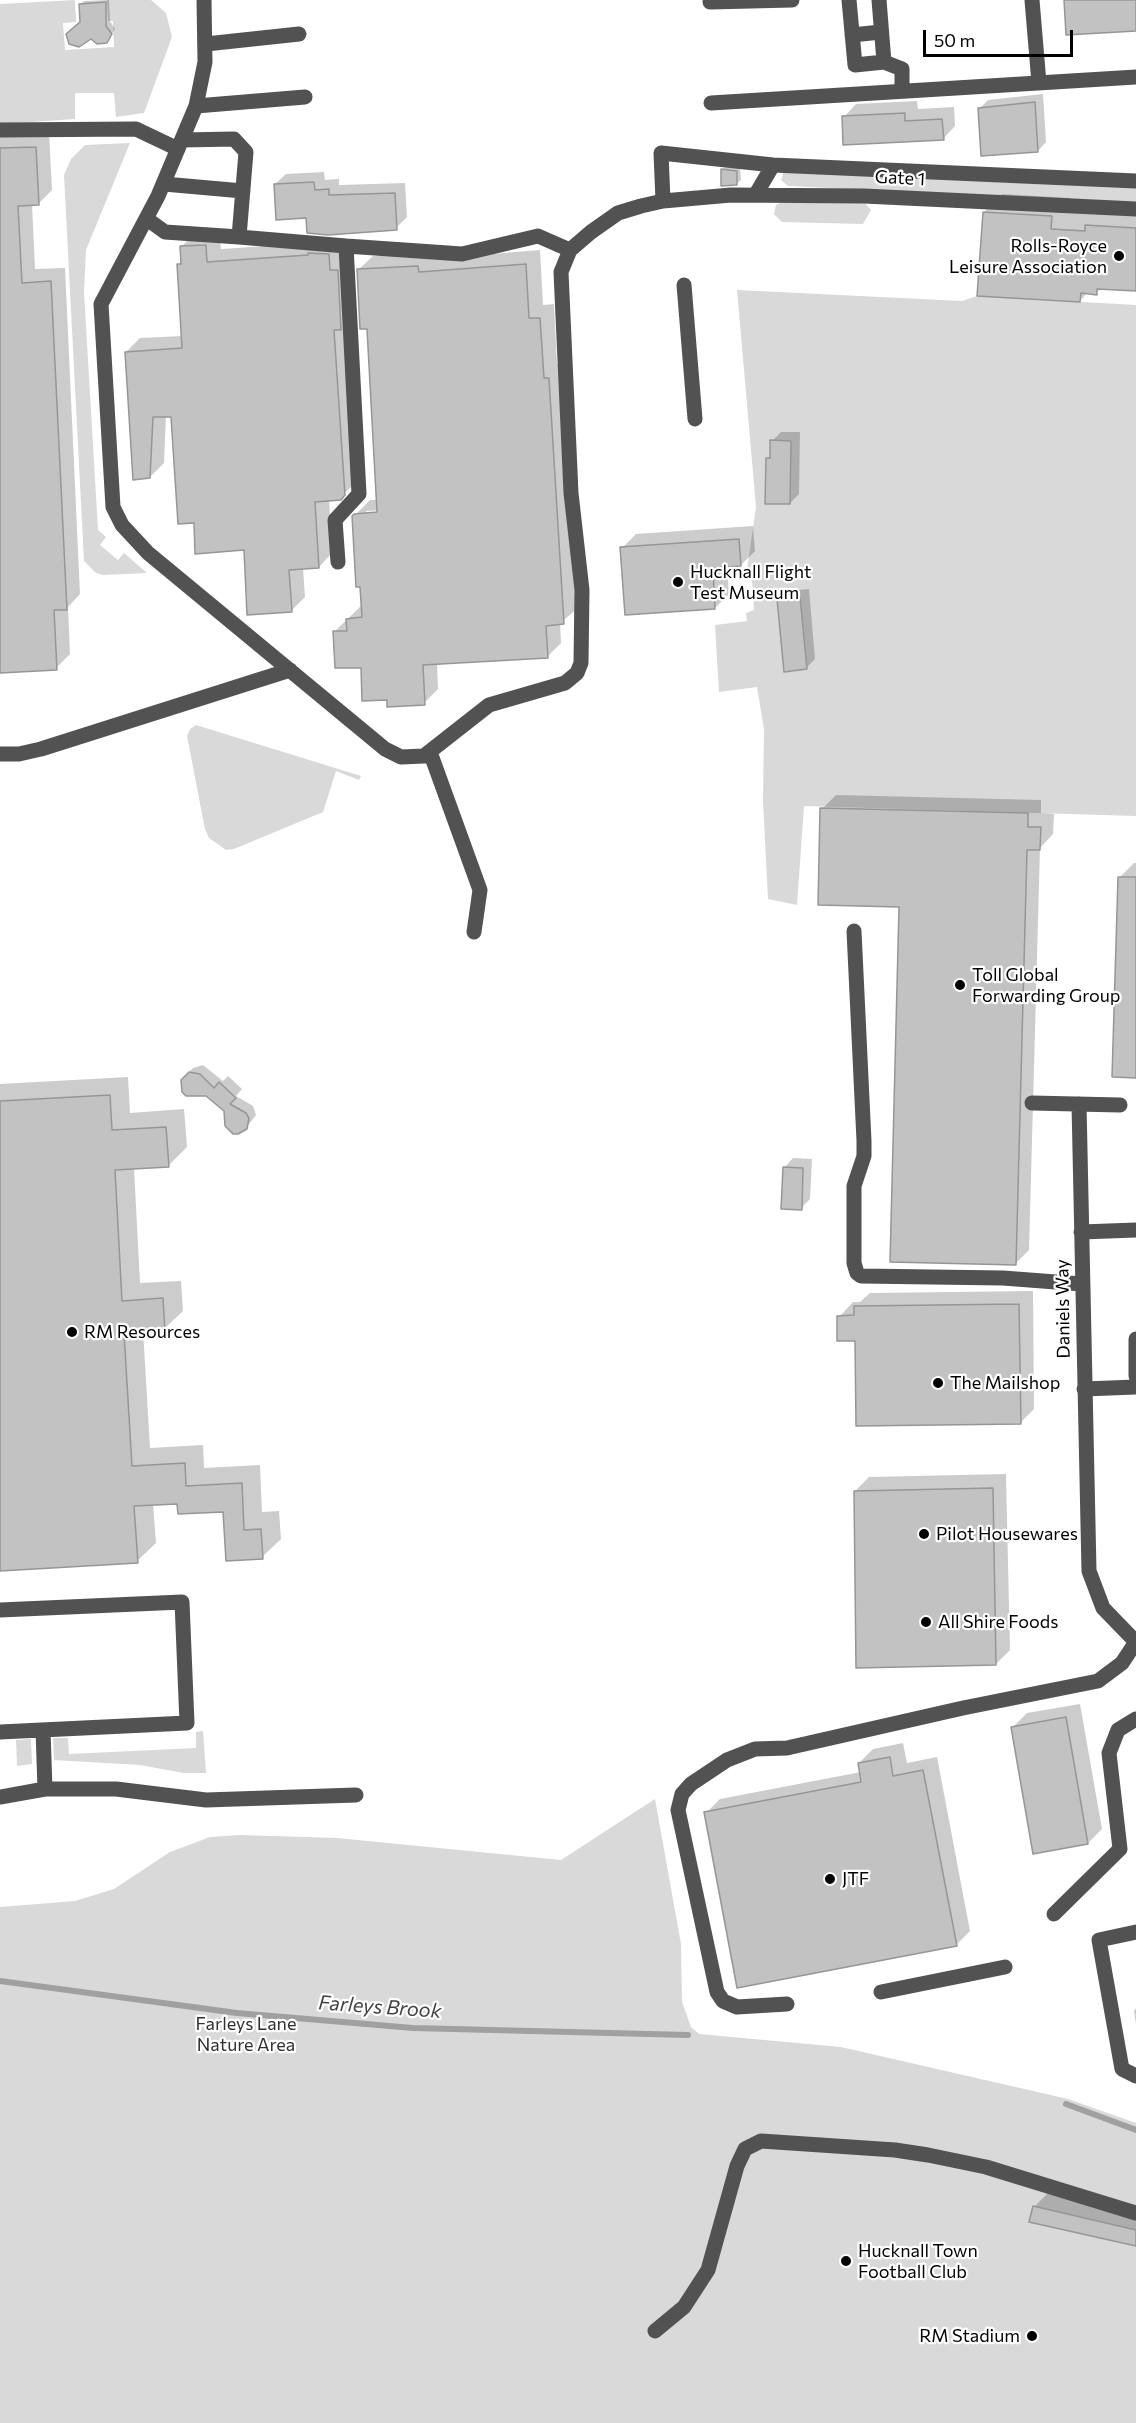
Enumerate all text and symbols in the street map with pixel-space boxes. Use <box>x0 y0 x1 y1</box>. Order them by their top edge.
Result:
scale bar <box>926 18 1076 56</box>
text: 50 m <box>934 29 975 51</box>
street label: Gate 1 <box>874 166 926 190</box>
place label: Rolls-Royce Leisure Association <box>949 235 1107 278</box>
marker: Rolls-Royce Leisure Association <box>1112 249 1126 263</box>
place label: Hucknall Flight Test Museum <box>690 561 811 604</box>
marker: Hucknall Flight Test Museum <box>671 575 685 589</box>
place label: Toll Global Forwarding Group <box>972 964 1120 1006</box>
marker: Toll Global Forwarding Group <box>953 978 967 992</box>
street label: Daniels Way <box>1051 1259 1075 1359</box>
place label: RM Resources <box>84 1321 200 1343</box>
marker: RM Resources <box>65 1325 79 1339</box>
place label: The Mailshop <box>950 1372 1060 1394</box>
marker: The Mailshop <box>931 1376 945 1390</box>
place label: Pilot Housewares <box>936 1523 1078 1545</box>
marker: Pilot Housewares <box>917 1527 931 1541</box>
place label: All Shire Foods <box>938 1611 1058 1633</box>
marker: All Shire Foods <box>919 1615 933 1629</box>
place label: JTF <box>842 1868 869 1890</box>
marker: JTF <box>823 1872 837 1886</box>
water label: Farleys Brook <box>318 1991 442 2023</box>
park label: Farleys Lane Nature Area <box>196 2013 296 2056</box>
place label: Hucknall Town Football Club <box>858 2240 978 2282</box>
marker: Hucknall Town Football Club <box>839 2254 853 2268</box>
place label: RM Stadium <box>919 2325 1020 2347</box>
marker: RM Stadium <box>1025 2329 1039 2343</box>

